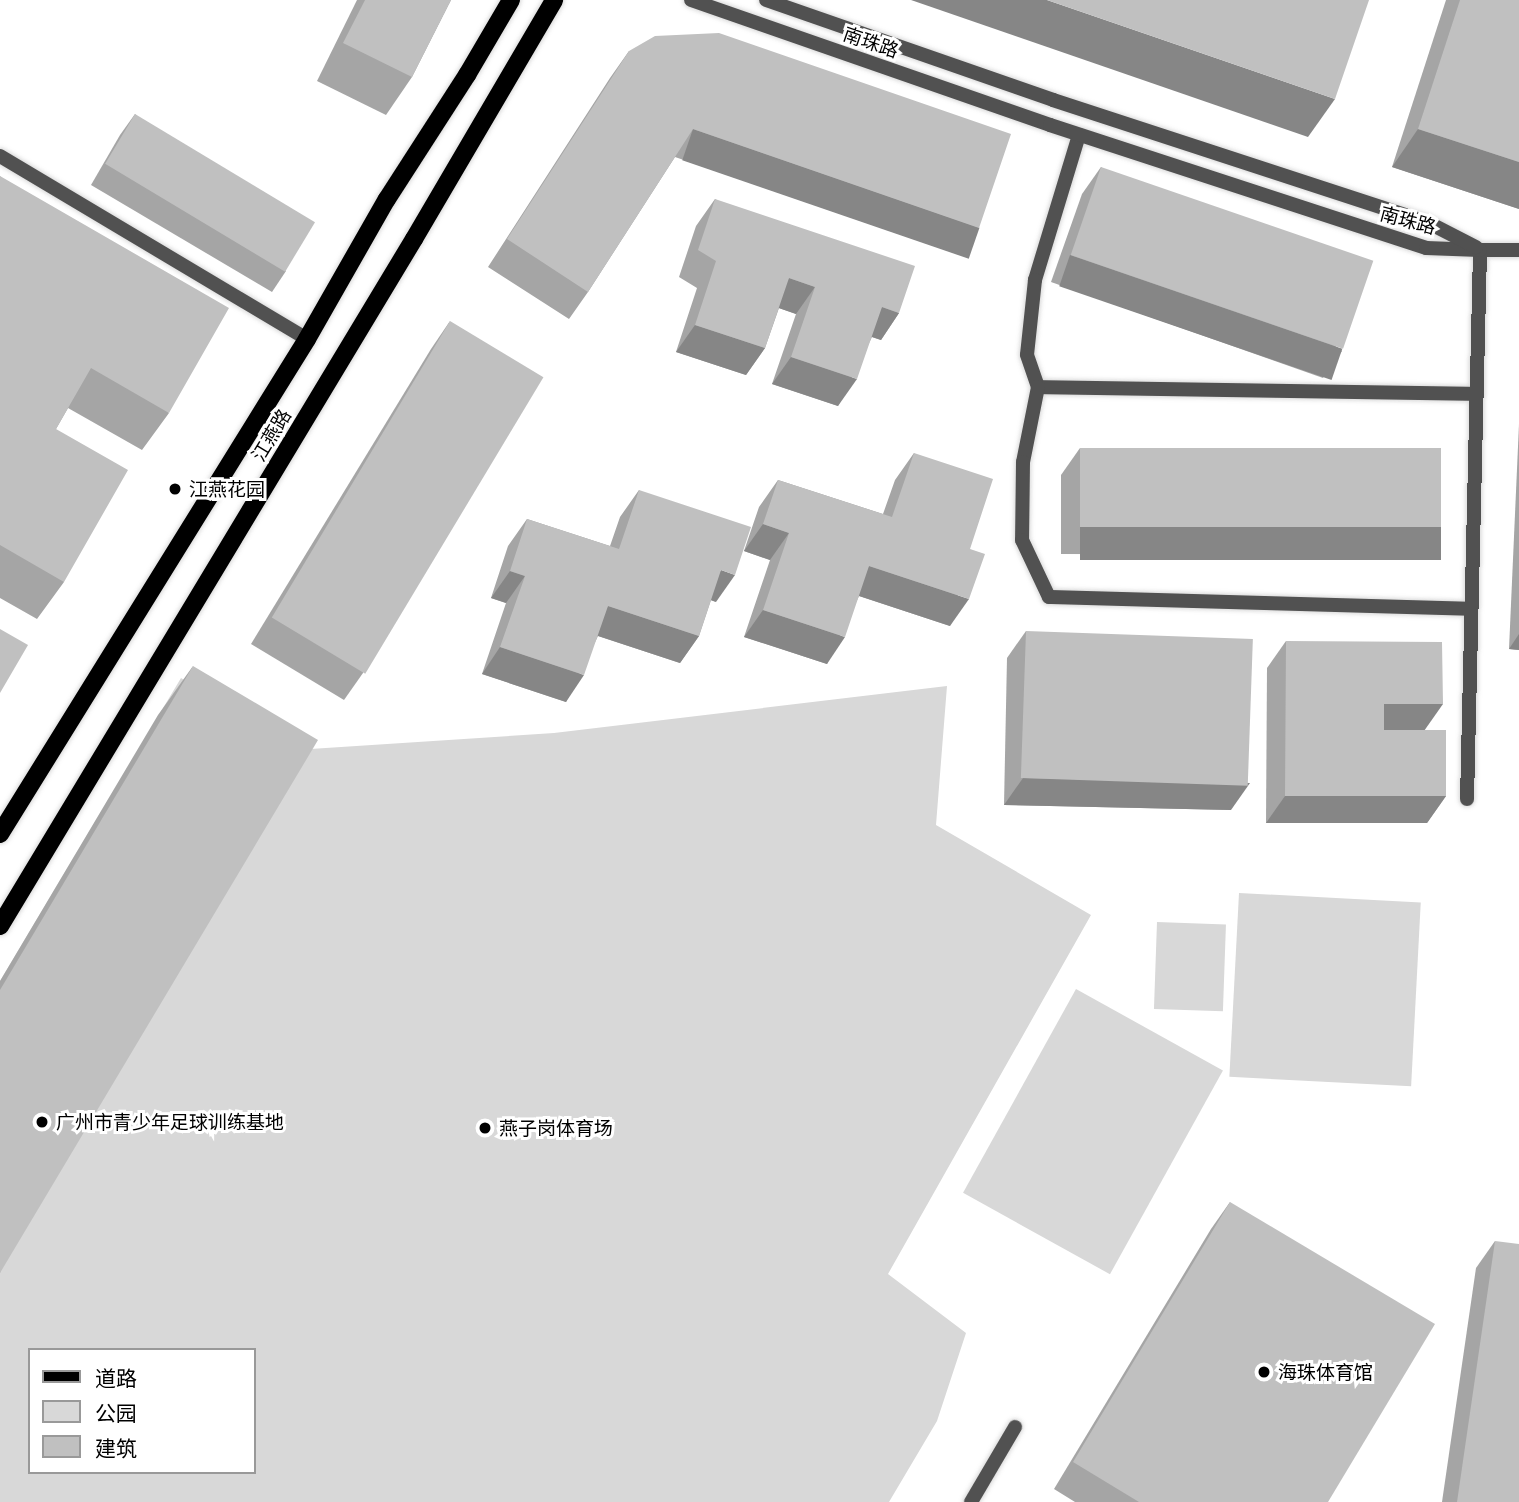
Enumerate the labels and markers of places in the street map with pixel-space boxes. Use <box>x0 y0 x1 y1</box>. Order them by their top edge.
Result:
place label: 江燕花园 <box>189 478 265 500</box>
marker: 江燕花园 <box>167 481 183 497</box>
place label: 广州市青少年足球训练基地 <box>56 1111 284 1133</box>
marker: 广州市青少年足球训练基地 <box>34 1114 50 1130</box>
place label: 燕子岗体育场 <box>499 1117 613 1139</box>
marker: 燕子岗体育场 <box>477 1120 493 1136</box>
place label: 海珠体育馆 <box>1278 1361 1373 1383</box>
marker: 海珠体育馆 <box>1256 1364 1272 1380</box>

